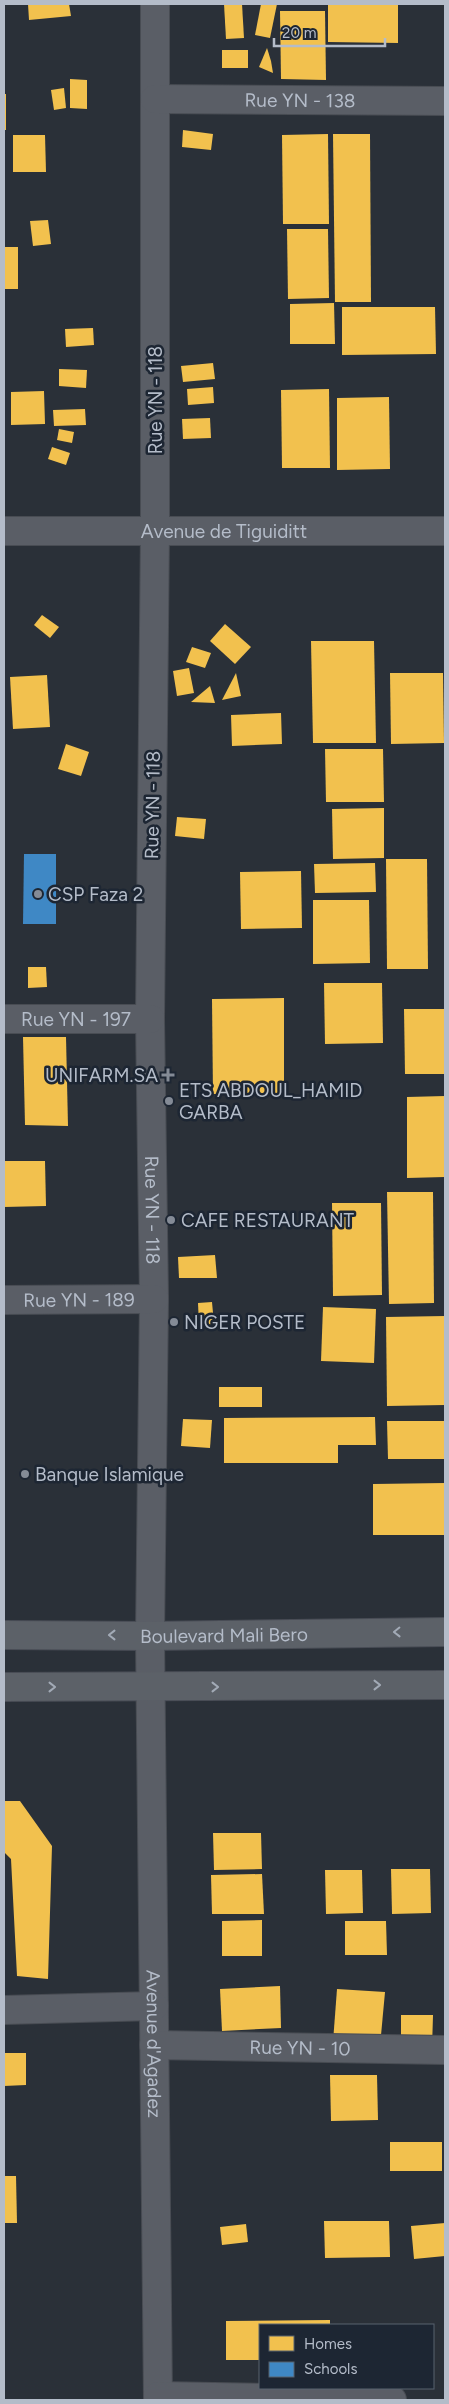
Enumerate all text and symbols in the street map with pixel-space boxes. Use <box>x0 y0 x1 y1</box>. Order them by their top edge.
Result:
scale bar <box>274 15 385 47</box>
text: 20 m <box>282 24 316 42</box>
street label: Rue YN - 138 <box>244 89 356 112</box>
street label: Rue YN - 118 <box>144 346 167 454</box>
street label: Avenue de Tiguiditt <box>141 520 307 543</box>
street label: Rue YN - 118 <box>140 751 165 859</box>
place label: CSP Faza 2 <box>48 883 143 906</box>
marker: CSP Faza 2 <box>32 888 44 900</box>
street label: Rue YN - 197 <box>21 1008 131 1031</box>
place label: UNIFARM.SA <box>45 1064 158 1087</box>
marker: UNIFARM.SA <box>162 1069 174 1081</box>
place label: ETS ABDOUL_HAMID GARBA <box>179 1079 362 1124</box>
marker: ETS ABDOUL_HAMID GARBA <box>163 1095 175 1107</box>
street label: Rue YN - 118 <box>140 1156 165 1264</box>
place label: CAFE RESTAURANT <box>181 1209 355 1232</box>
marker: CAFE RESTAURANT <box>165 1214 177 1226</box>
street label: Rue YN - 189 <box>23 1288 135 1312</box>
place label: NIGER POSTE <box>184 1311 305 1334</box>
marker: NIGER POSTE <box>168 1316 180 1328</box>
place label: Banque Islamique <box>35 1463 184 1486</box>
marker: Banque Islamique <box>19 1468 31 1480</box>
street label: Boulevard Mali Bero <box>140 1623 308 1648</box>
one-way arrow <box>392 1627 400 1637</box>
one-way arrow <box>107 1630 115 1640</box>
one-way arrow <box>374 1680 382 1691</box>
one-way arrow <box>211 1681 219 1692</box>
one-way arrow <box>49 1682 57 1692</box>
street label: Avenue d'Agadez <box>141 1970 166 2118</box>
street label: Rue YN - 10 <box>249 2036 351 2060</box>
legend <box>259 2324 434 2389</box>
text: Homes <box>304 2335 352 2353</box>
text: Schools <box>304 2360 357 2378</box>

